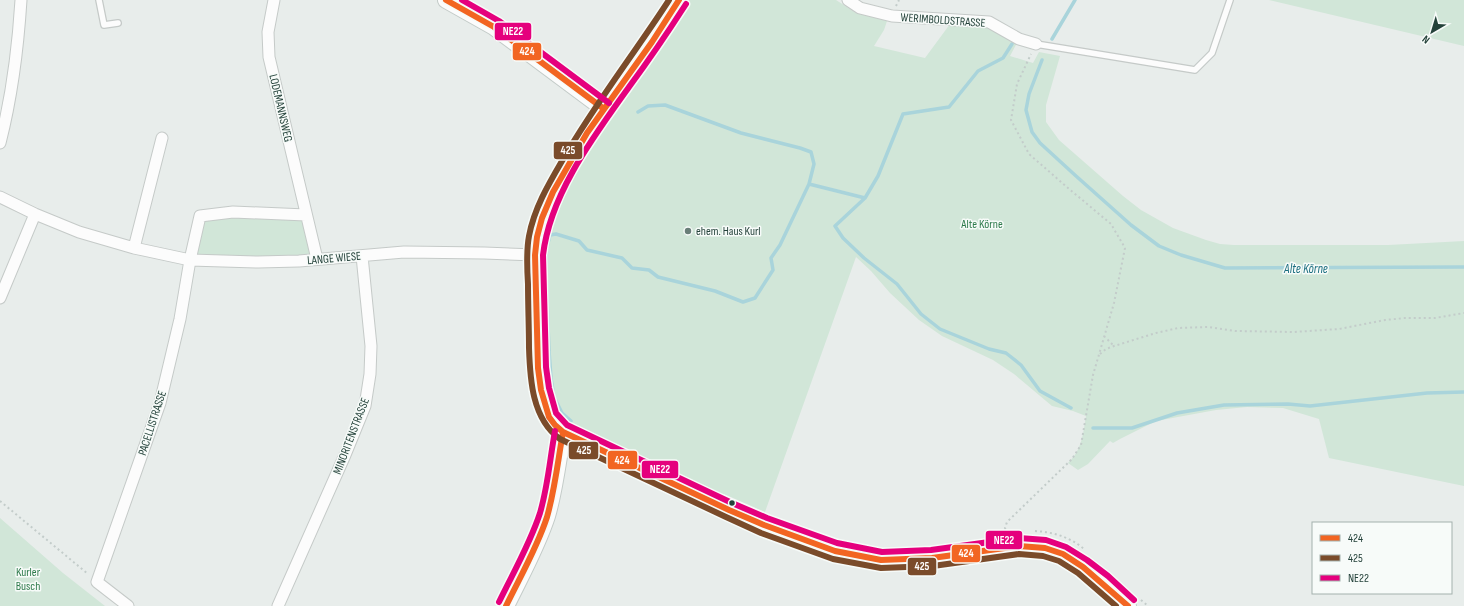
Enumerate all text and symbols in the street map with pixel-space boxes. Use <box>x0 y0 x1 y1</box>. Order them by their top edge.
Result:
street label: WERIMBOLDSTRASSE <box>900 10 986 31</box>
north arrow <box>1412 12 1452 52</box>
line badge: NE22 <box>494 22 532 41</box>
text: NE22 <box>503 25 523 38</box>
text: N <box>1420 32 1432 46</box>
line badge: 424 <box>512 42 542 61</box>
text: 424 <box>519 45 535 58</box>
street label: LODEMANNSWEG <box>265 73 296 144</box>
line badge: 425 <box>553 141 583 160</box>
text: 425 <box>561 144 576 157</box>
park label: Alte Körne <box>960 217 1003 232</box>
place label: ehem. Haus Kurl <box>696 224 761 239</box>
marker: ehem. Haus Kurl <box>683 226 693 236</box>
street label: LANGE WIESE <box>307 249 362 268</box>
water label: Alte Körne <box>1283 261 1328 277</box>
street label: PACELLISTRASSE <box>135 389 170 458</box>
street label: MINORITENSTRASSE <box>330 396 373 477</box>
line badge: 425 <box>568 441 599 460</box>
text: 425 <box>577 444 592 457</box>
line badge: 424 <box>607 450 638 470</box>
text: 424 <box>614 454 630 467</box>
line badge: NE22 <box>641 460 679 479</box>
text: NE22 <box>650 463 670 476</box>
unlabelled marker <box>727 498 737 508</box>
legend <box>1312 522 1452 594</box>
line badge: NE22 <box>985 530 1023 550</box>
text: 424 <box>1348 531 1363 546</box>
text: NE22 <box>994 534 1014 547</box>
line badge: 424 <box>951 544 981 563</box>
text: 424 <box>958 547 974 560</box>
text: 425 <box>1348 551 1363 566</box>
line badge: 425 <box>907 557 937 576</box>
text: 425 <box>915 560 930 573</box>
park label: Kurler Busch <box>16 565 41 594</box>
text: NE22 <box>1348 571 1369 586</box>

